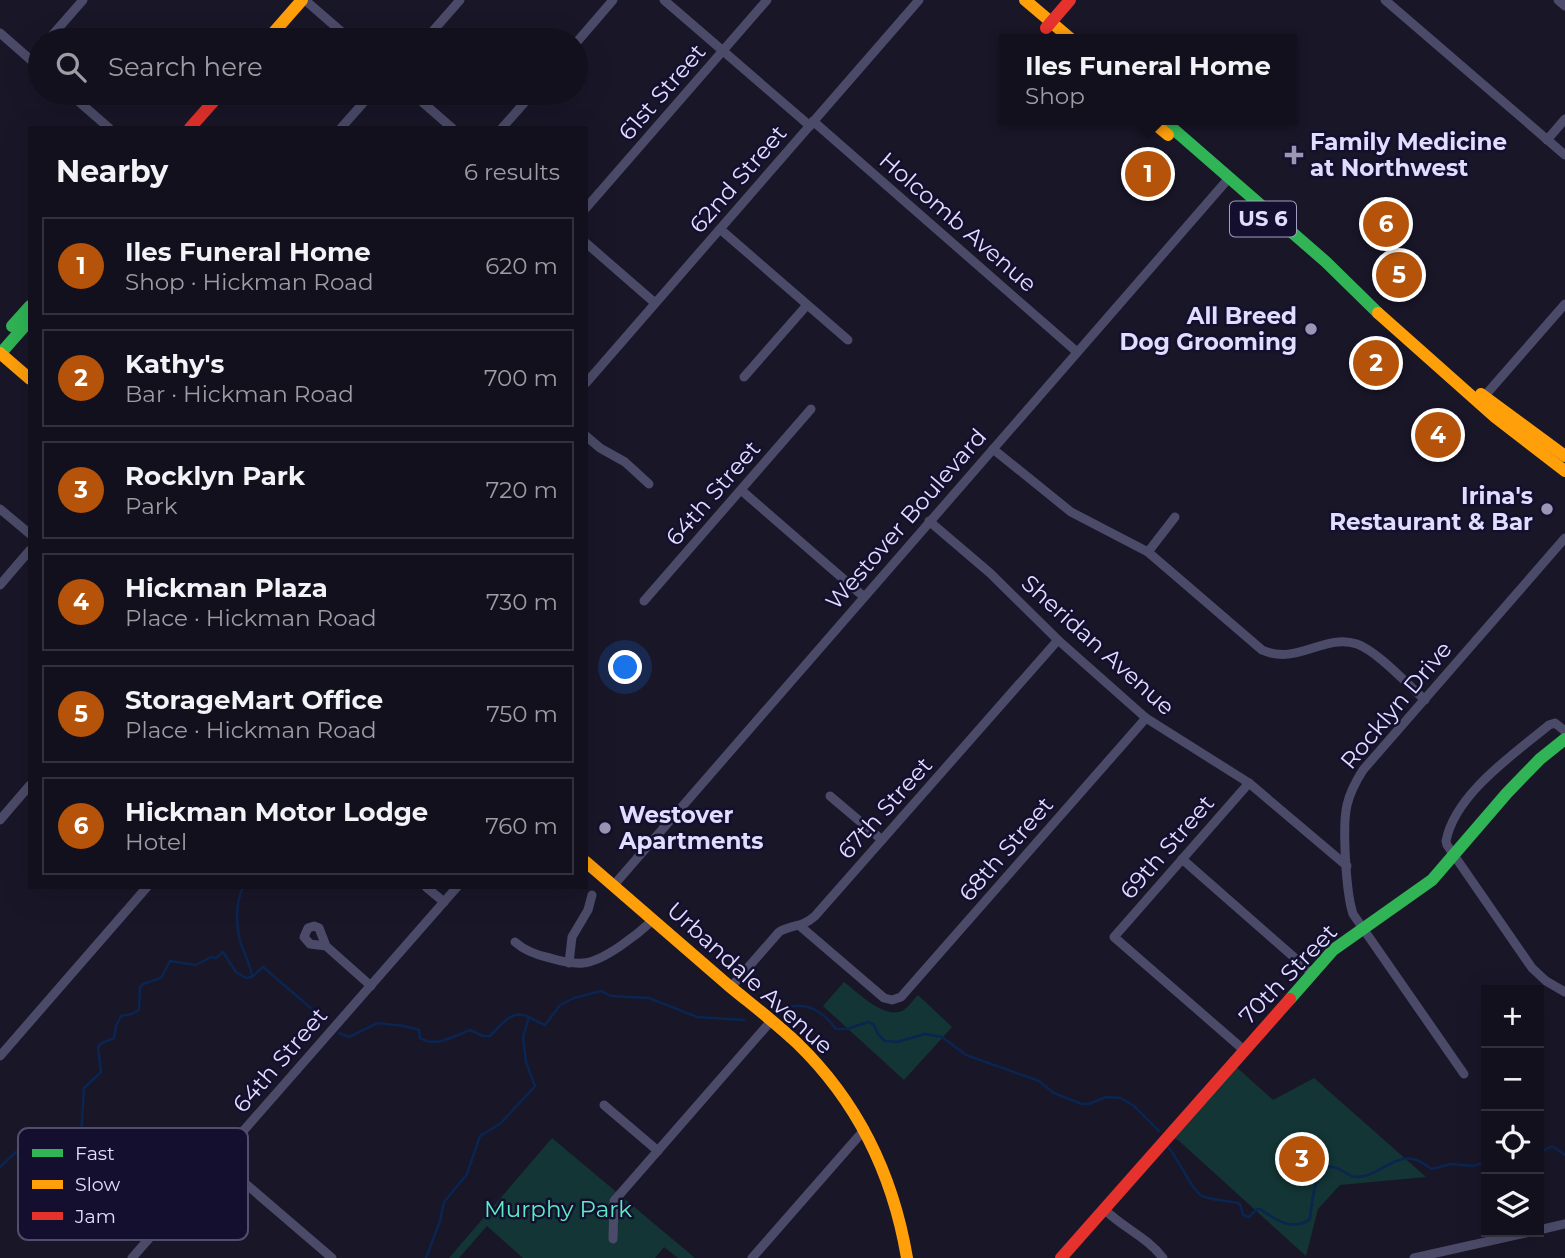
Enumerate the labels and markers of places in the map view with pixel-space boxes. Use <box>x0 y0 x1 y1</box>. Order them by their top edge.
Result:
place label: Family Medicine at Northwest <box>1310 128 1507 182</box>
marker: Family Medicine at Northwest <box>1284 145 1304 165</box>
pin: 1 <box>1125 148 1171 200</box>
pin: 6 <box>1363 198 1409 250</box>
pin: 5 <box>1376 249 1422 301</box>
place label: All Breed Dog Grooming <box>1120 302 1297 356</box>
marker: All Breed Dog Grooming <box>1303 321 1319 337</box>
pin: 2 <box>1353 337 1399 389</box>
pin: 4 <box>1415 409 1461 461</box>
place label: Irina's Restaurant & Bar <box>1329 482 1533 536</box>
marker: Irina's Restaurant & Bar <box>1539 501 1555 517</box>
place label: Westover Apartments <box>618 801 764 855</box>
marker: Westover Apartments <box>597 820 613 836</box>
pin: 3 <box>1279 1133 1325 1185</box>

